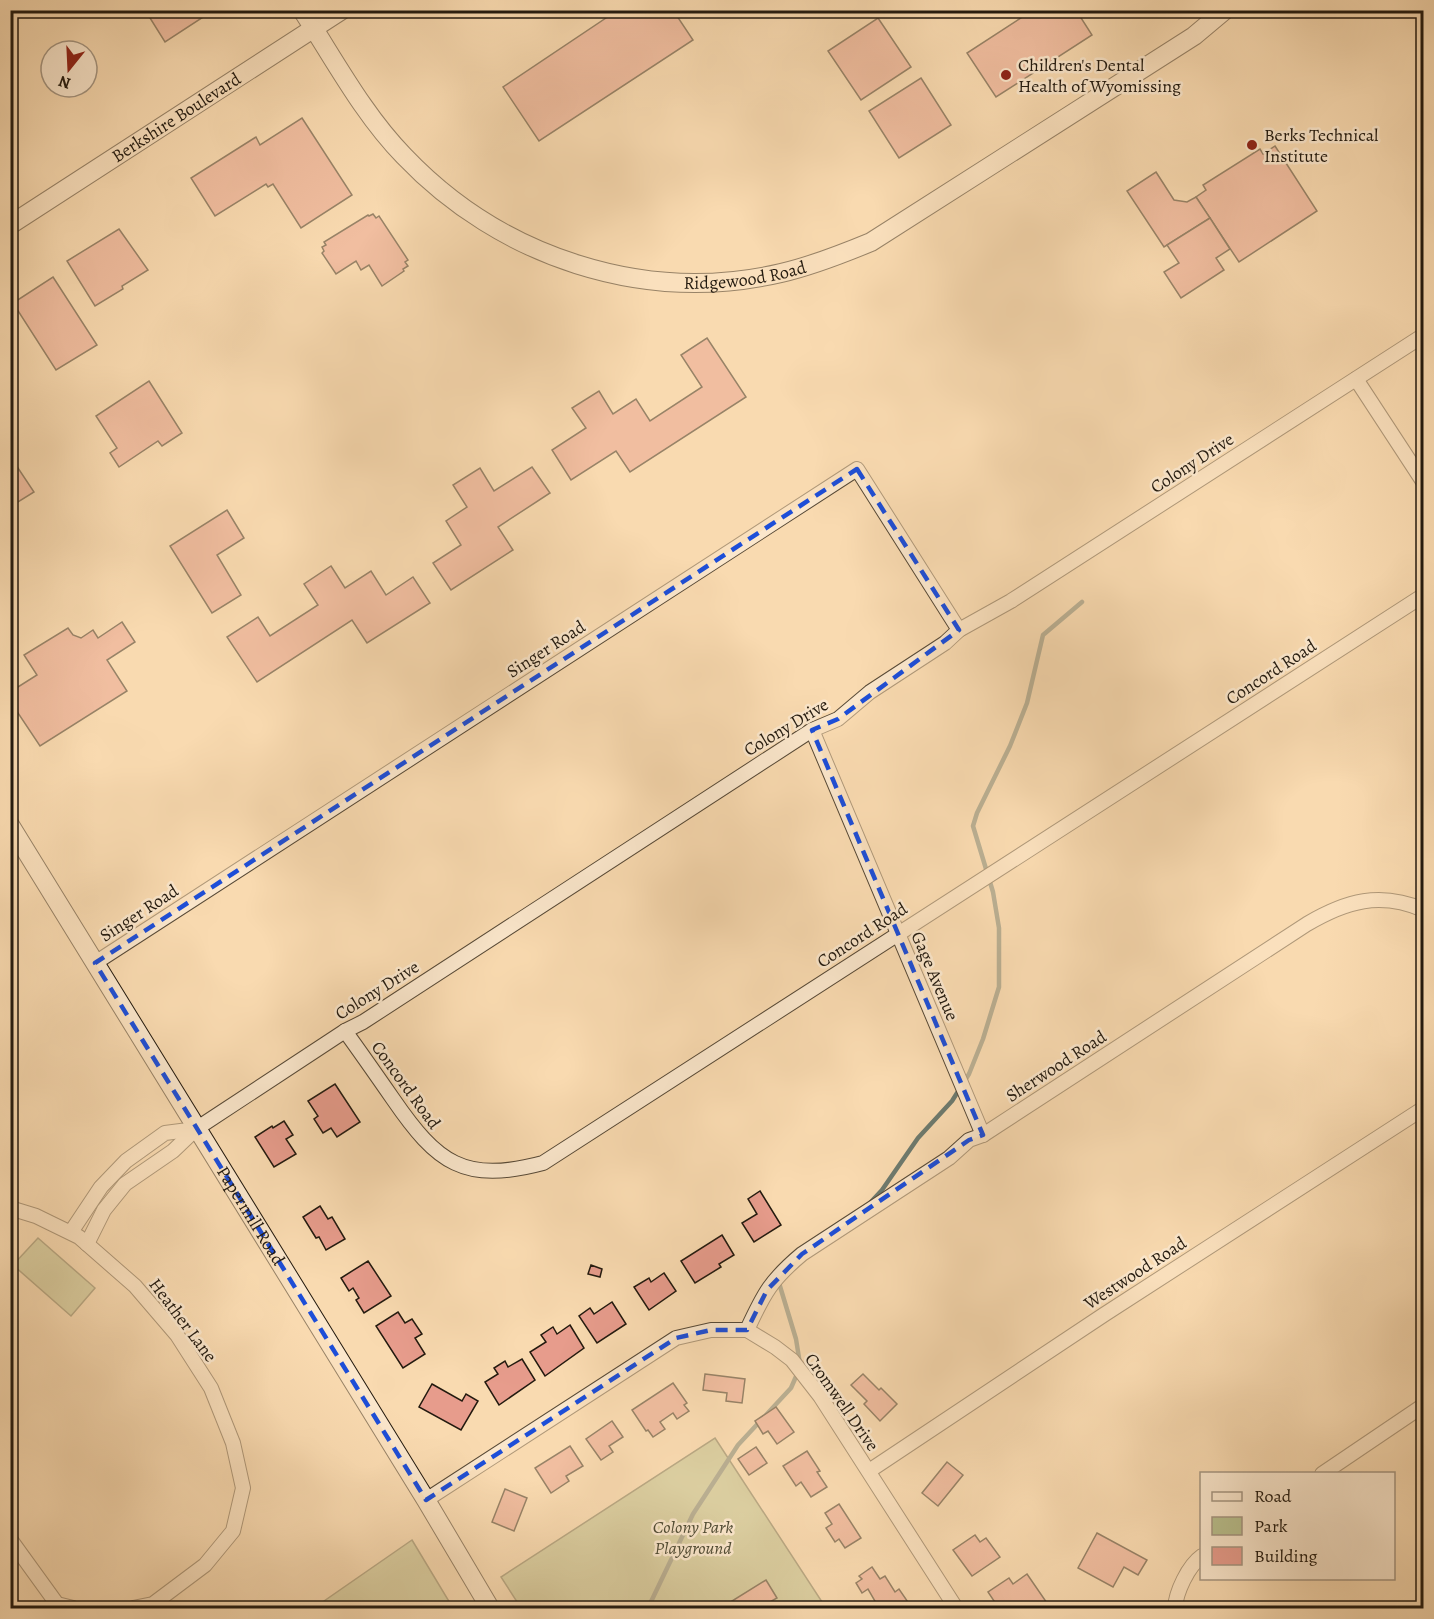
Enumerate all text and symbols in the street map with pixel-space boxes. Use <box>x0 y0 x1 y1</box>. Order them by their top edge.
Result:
north arrow <box>39 39 99 99</box>
place label: Children's Dental Health of Wyomissing <box>1018 53 1181 98</box>
street label: Berkshire Boulevard <box>107 67 246 168</box>
marker: Children's Dental Health of Wyomissing <box>999 68 1013 82</box>
text: N <box>55 70 74 95</box>
place label: Berks Technical Institute <box>1264 123 1379 168</box>
marker: Berks Technical Institute <box>1245 138 1259 152</box>
street label: Ridgewood Road <box>683 255 809 295</box>
street label: Colony Drive <box>1146 427 1238 499</box>
street label: Singer Road <box>502 614 590 683</box>
street label: Concord Road <box>1221 634 1321 710</box>
street label: Colony Drive <box>739 692 833 762</box>
street label: Singer Road <box>95 878 183 947</box>
street label: Concord Road <box>812 897 912 973</box>
street label: Gage Avenue <box>905 928 965 1024</box>
street label: Colony Drive <box>330 955 424 1025</box>
street label: Sherwood Road <box>1001 1024 1111 1107</box>
street label: Concord Road <box>366 1036 446 1134</box>
street label: Papermill Road <box>211 1162 291 1270</box>
street label: Westwood Road <box>1078 1231 1191 1316</box>
street label: Heather Lane <box>144 1273 222 1367</box>
street label: Cromwell Drive <box>799 1348 885 1456</box>
legend <box>1200 1472 1395 1580</box>
text: Road <box>1254 1484 1292 1508</box>
text: Park <box>1254 1514 1288 1538</box>
park label: Colony Park Playground <box>653 1515 733 1560</box>
text: Building <box>1254 1544 1318 1568</box>

